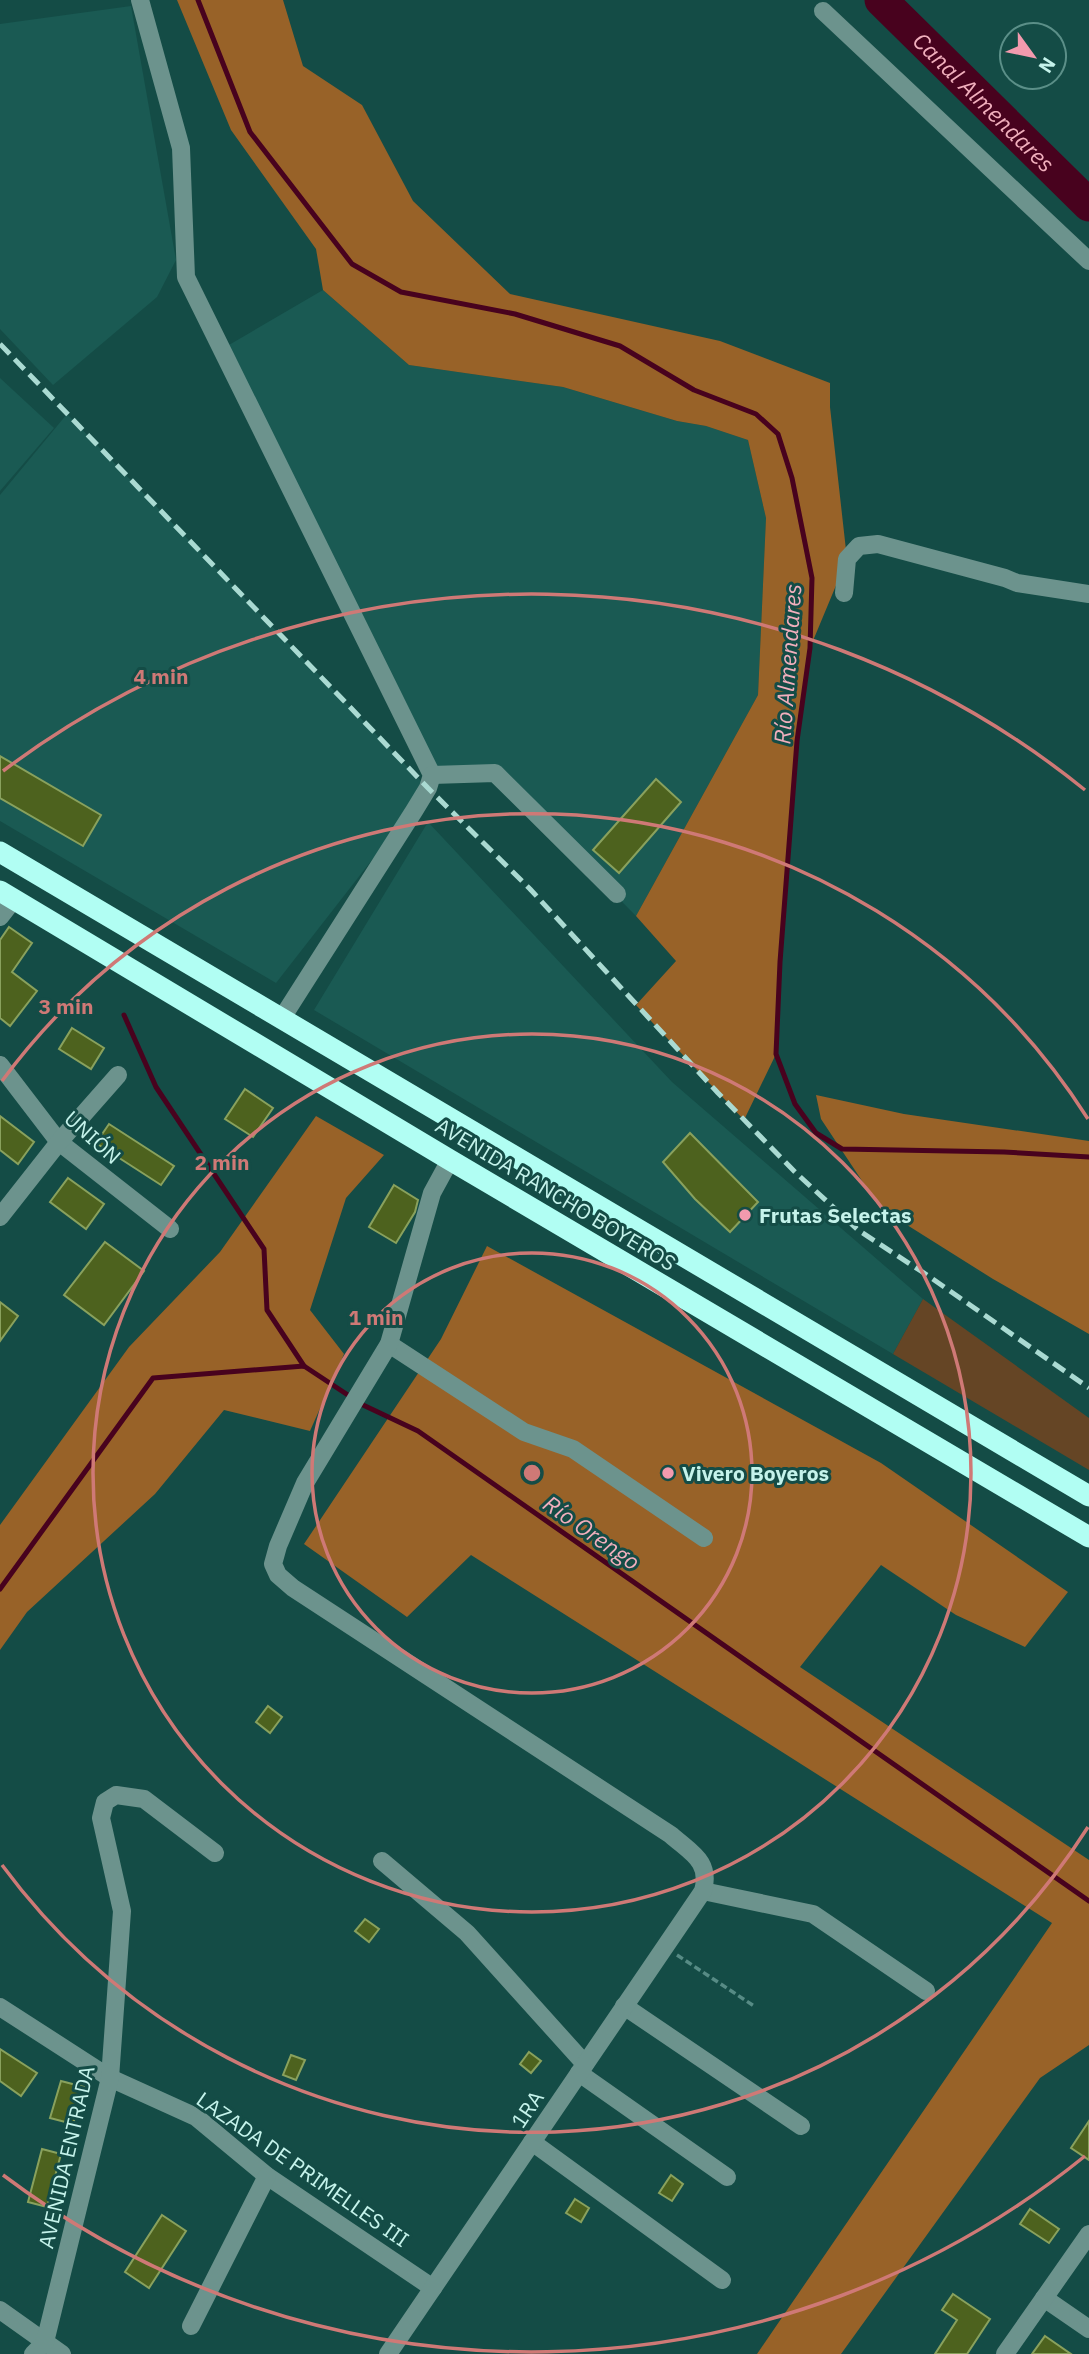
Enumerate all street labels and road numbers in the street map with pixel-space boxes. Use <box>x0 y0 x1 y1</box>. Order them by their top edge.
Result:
street label: UNIÓN <box>59 1104 127 1170</box>
street label: AVENIDA RANCHO BOYEROS <box>431 1111 681 1277</box>
street label: AVENIDA ENTRADA <box>31 2063 101 2251</box>
street label: LAZADA DE PRIMELLES III <box>191 2085 415 2253</box>
street label: 1RA <box>504 2085 550 2133</box>

